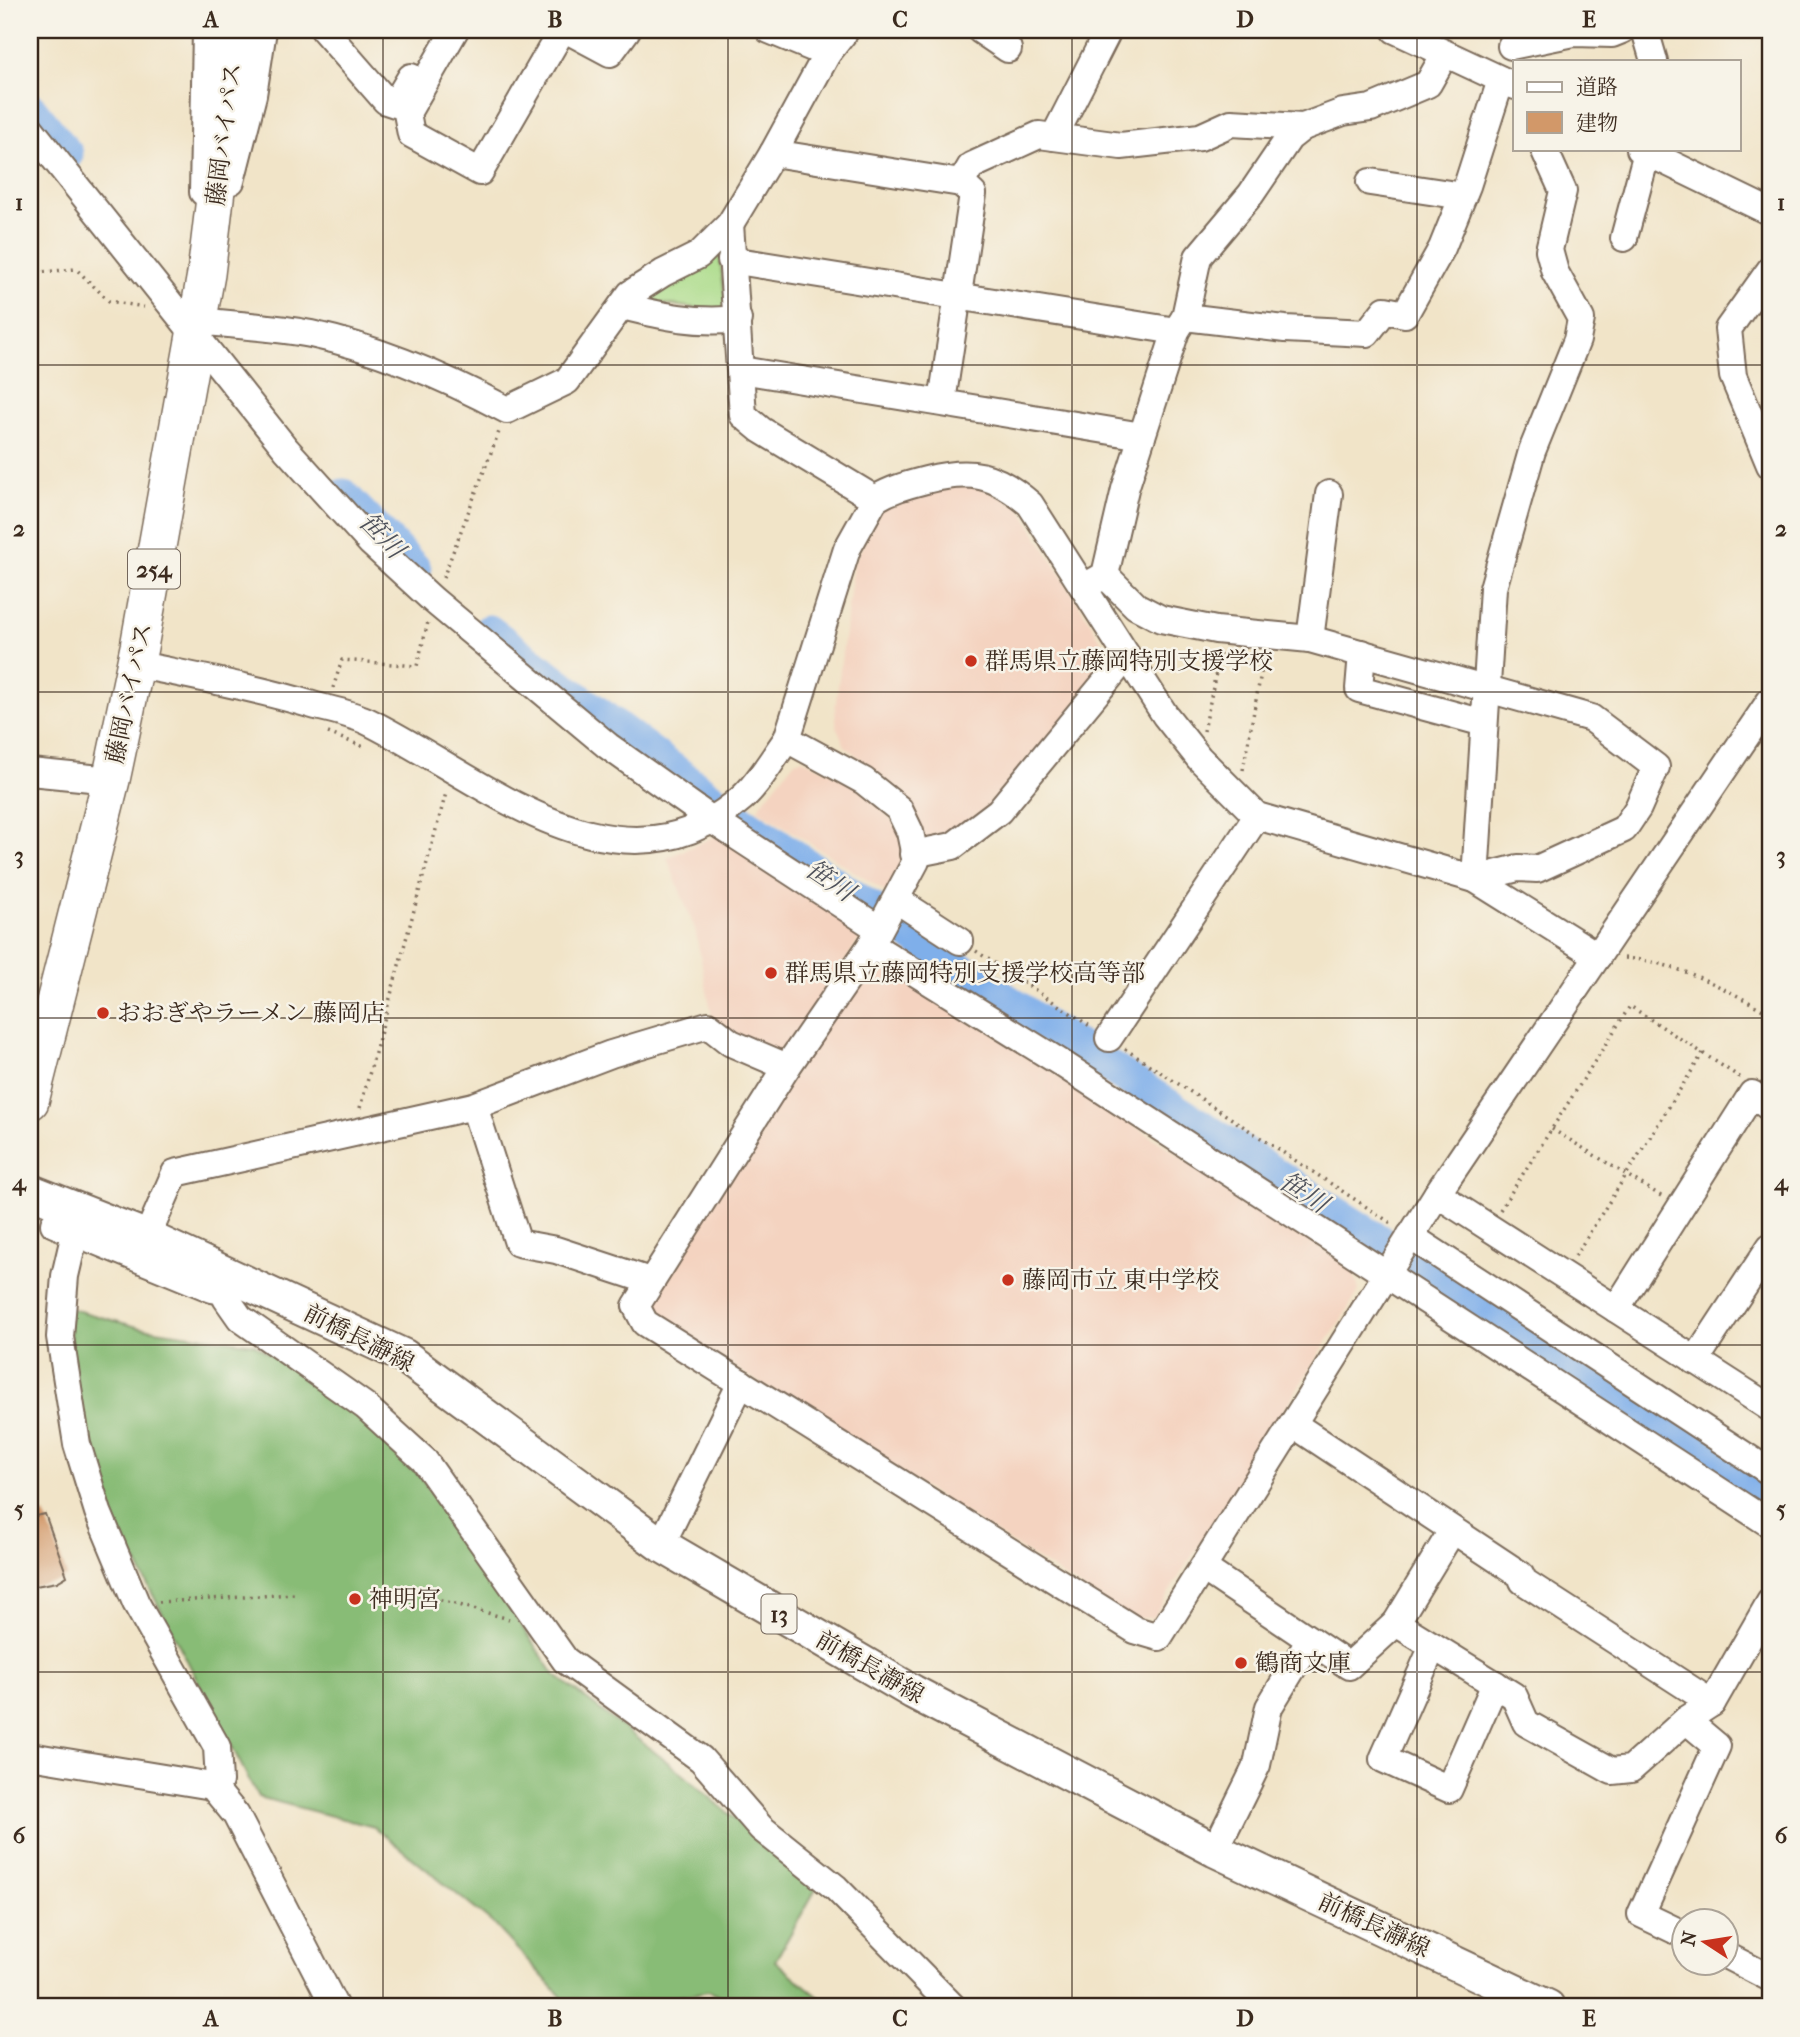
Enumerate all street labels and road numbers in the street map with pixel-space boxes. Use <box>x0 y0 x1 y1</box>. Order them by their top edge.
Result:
street label: 藤岡バイパス <box>201 61 247 207</box>
road number: 254 <box>128 550 180 589</box>
street label: 藤岡バイパス <box>100 620 158 766</box>
street label: 前橋長瀞線 <box>299 1298 419 1378</box>
road number: 13 <box>762 1595 796 1634</box>
street label: 前橋長瀞線 <box>811 1625 929 1709</box>
street label: 前橋長瀞線 <box>1314 1887 1434 1963</box>

